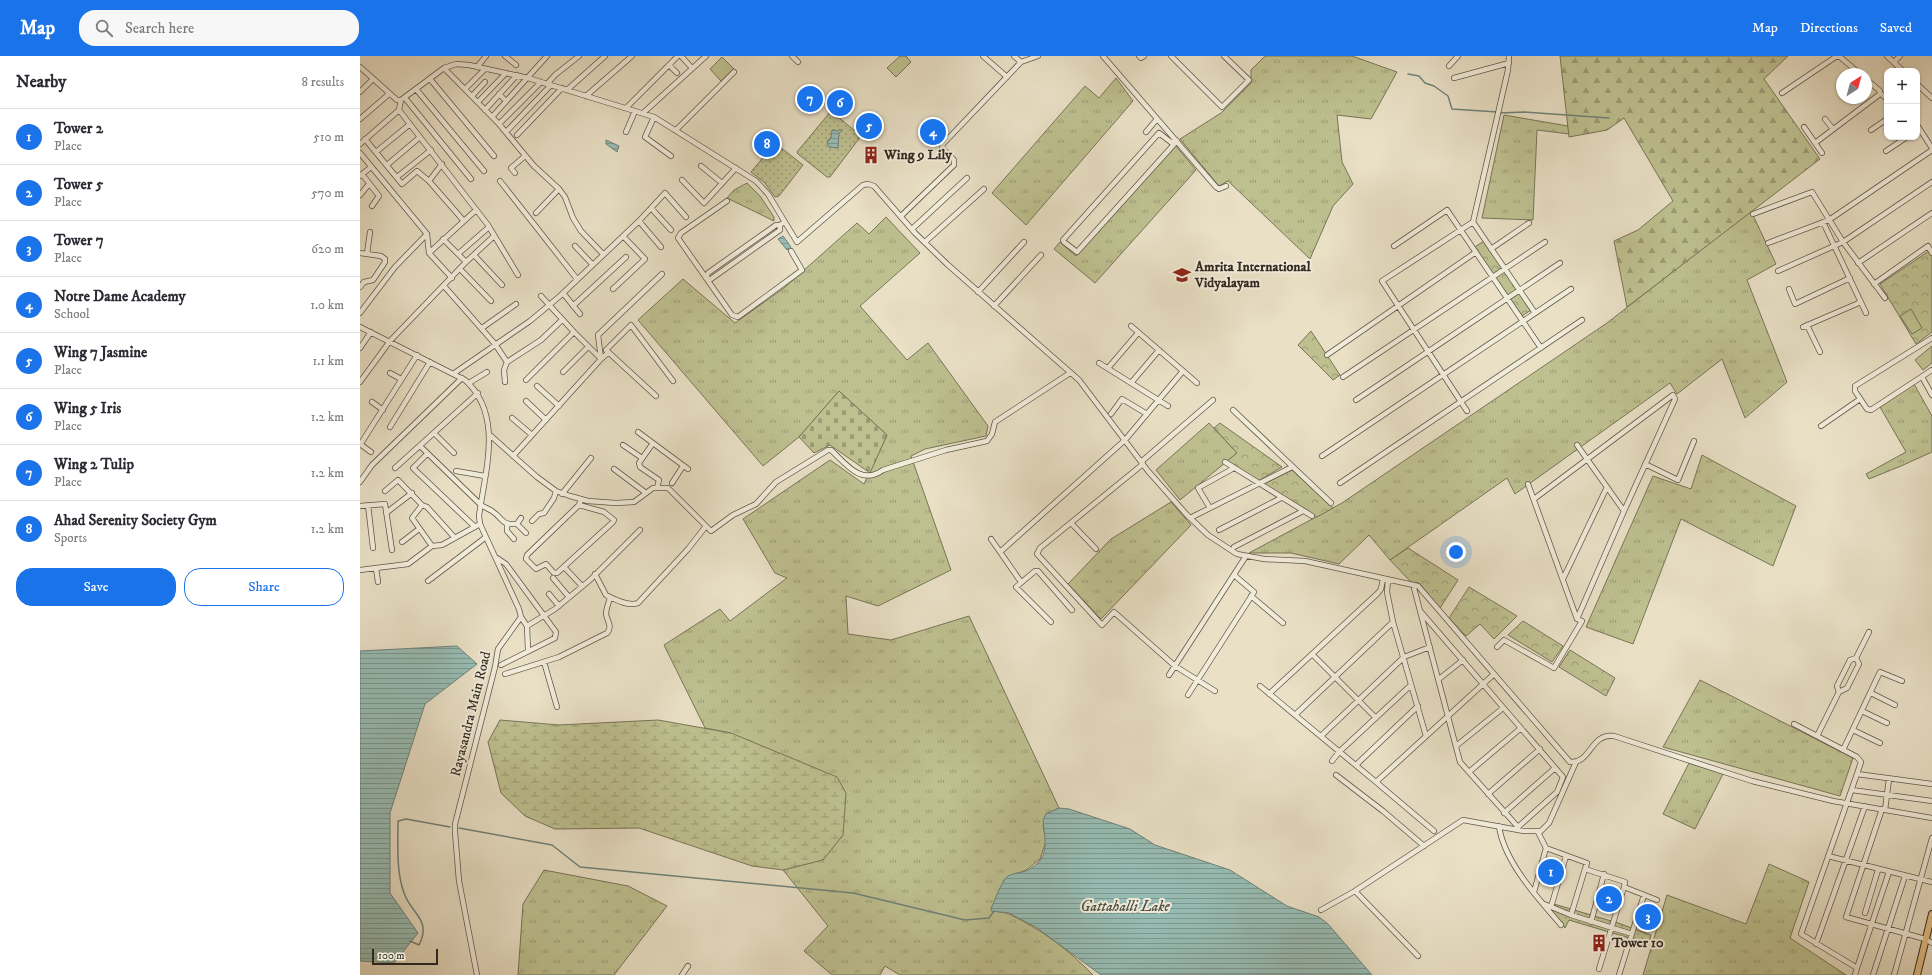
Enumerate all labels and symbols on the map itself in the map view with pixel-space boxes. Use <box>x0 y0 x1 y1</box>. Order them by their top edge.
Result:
north arrow <box>1836 68 1872 104</box>
pin: 7 <box>797 84 823 114</box>
pin: 6 <box>827 88 853 118</box>
pin: 5 <box>856 111 882 141</box>
pin: 4 <box>920 117 946 147</box>
pin: 8 <box>754 129 780 159</box>
building icon: Wing 9 Lily <box>861 145 881 165</box>
place label: Wing 9 Lily <box>883 146 952 164</box>
place label: Amrita International Vidyalayam <box>1194 258 1312 292</box>
school or university icon: Amrita International Vidyalayam <box>1172 265 1192 285</box>
your location <box>1446 542 1466 562</box>
street label: Rayasandra Main Road <box>447 649 495 779</box>
pin: 1 <box>1538 857 1564 887</box>
pin: 2 <box>1596 884 1622 914</box>
water label: Gattahalli Lake <box>1080 897 1171 916</box>
pin: 3 <box>1635 902 1661 932</box>
building icon: Tower 10 <box>1589 933 1609 953</box>
place label: Tower 10 <box>1611 934 1664 952</box>
scale bar <box>372 947 438 966</box>

